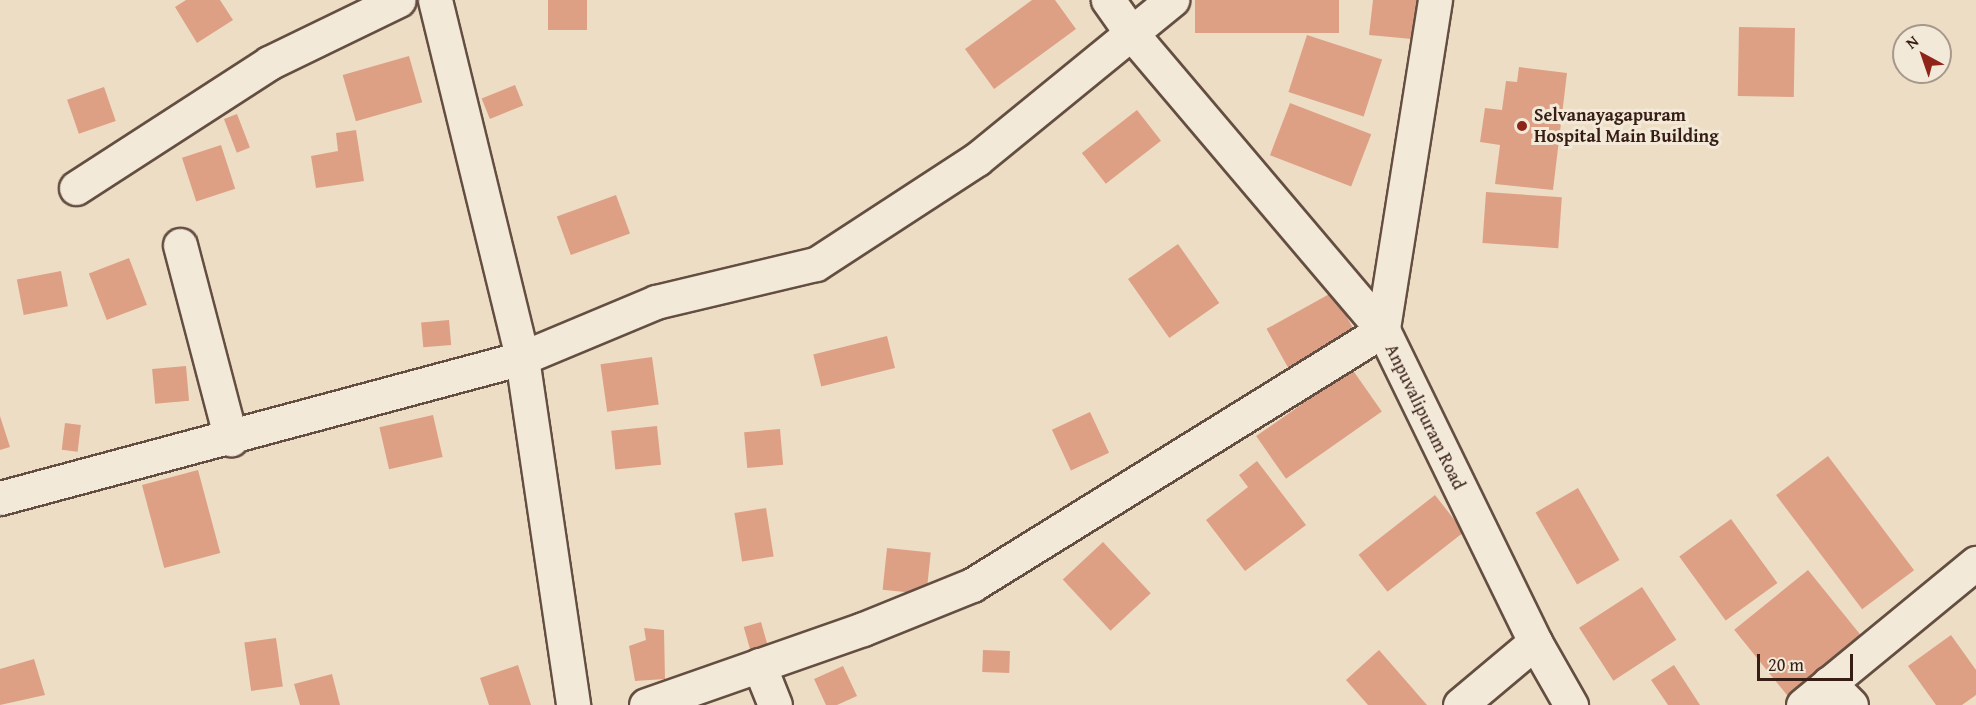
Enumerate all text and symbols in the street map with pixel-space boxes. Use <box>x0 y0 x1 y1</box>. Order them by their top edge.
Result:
north arrow <box>1892 24 1952 84</box>
text: N <box>1900 29 1924 54</box>
place label: Selvanayagapuram Hospital Main Building <box>1534 105 1719 148</box>
marker: Selvanayagapuram Hospital Main Building <box>1515 119 1529 133</box>
street label: Anpuvalipuram Road <box>1380 341 1470 493</box>
scale bar <box>1760 642 1856 680</box>
text: 20 m <box>1768 651 1804 678</box>

